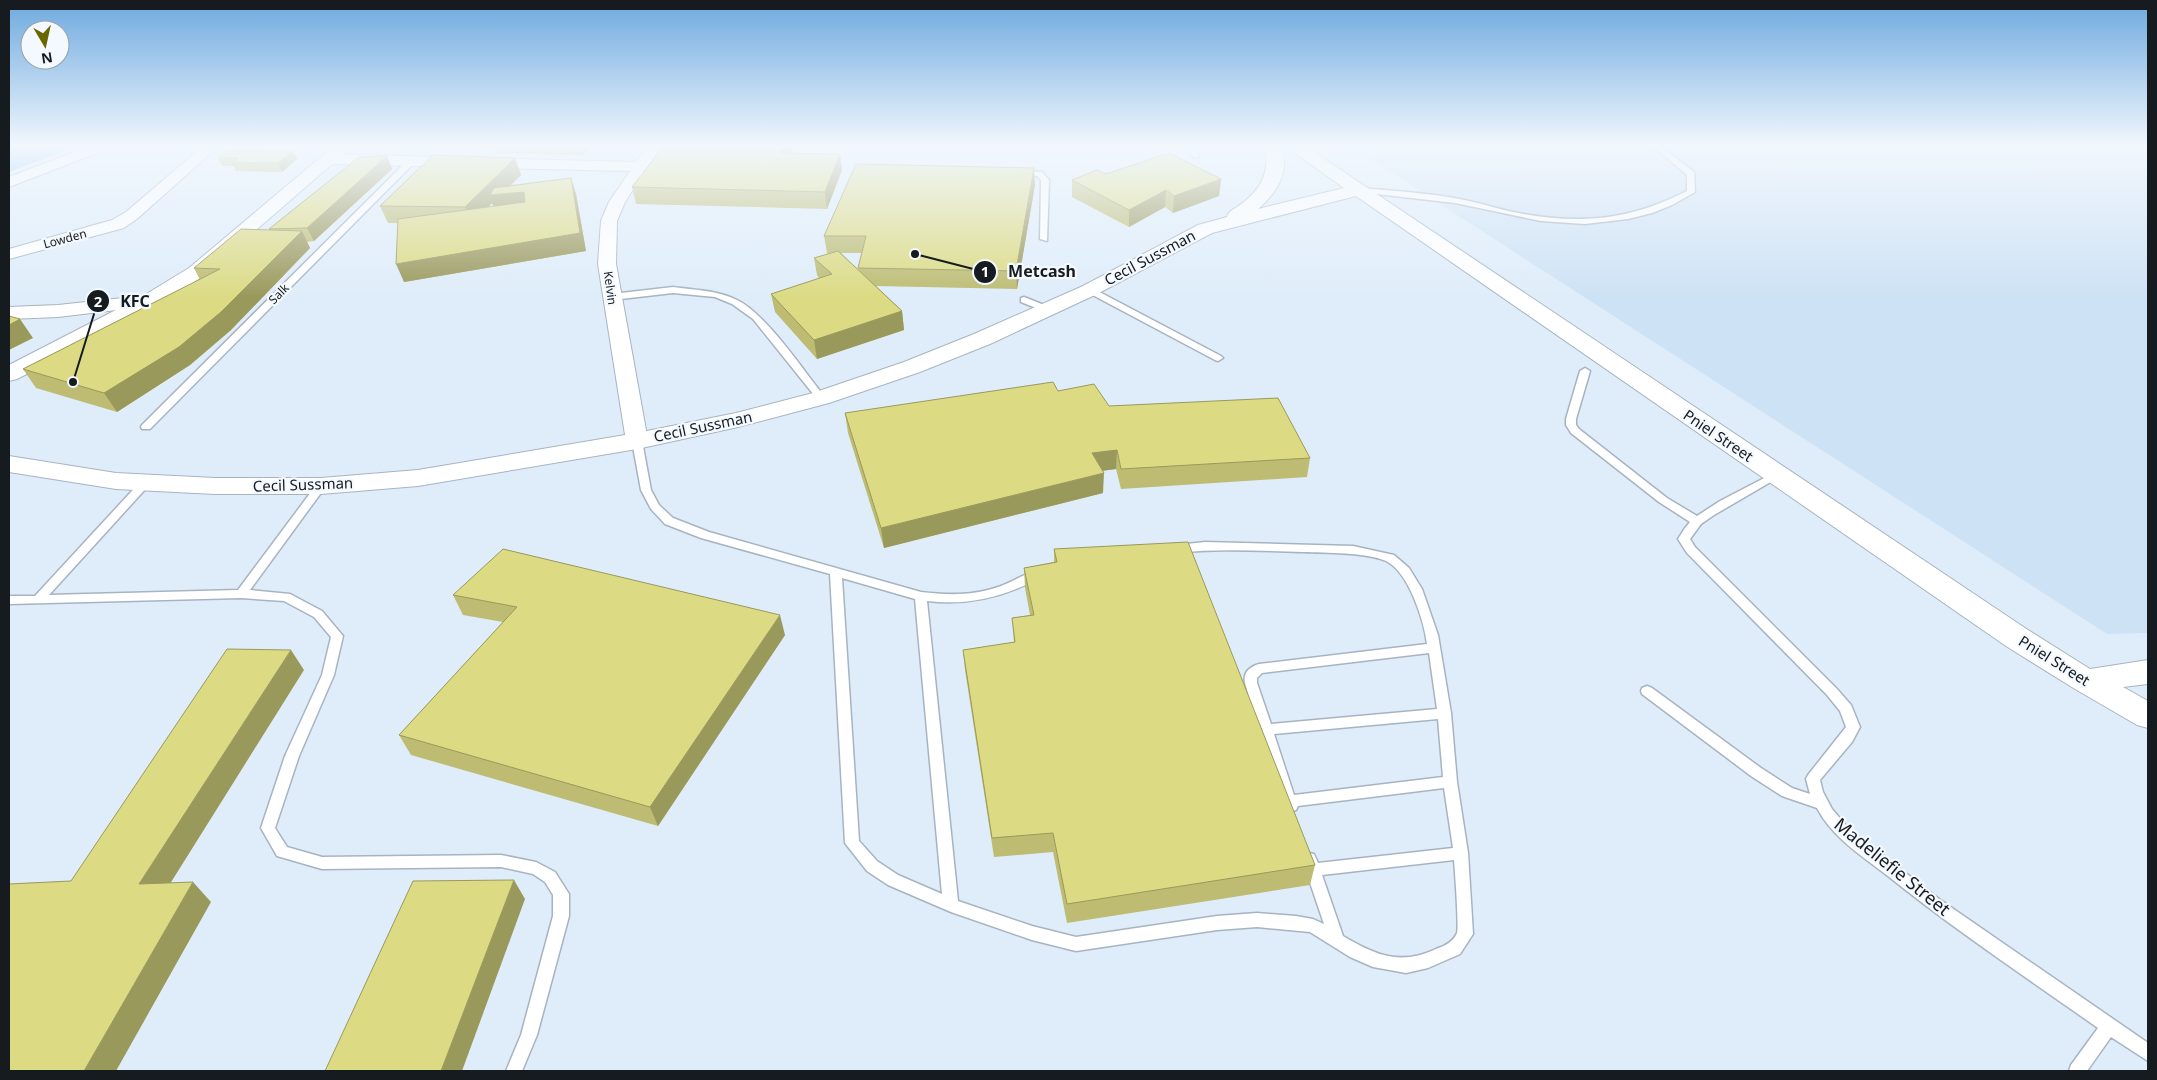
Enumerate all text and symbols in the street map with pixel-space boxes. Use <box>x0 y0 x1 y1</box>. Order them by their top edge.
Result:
north arrow <box>20 20 70 70</box>
text: N <box>40 48 54 69</box>
street label: Lowden <box>41 225 88 252</box>
street label: Cecil Sussman <box>1101 225 1199 290</box>
callout: Metcash <box>973 256 1086 287</box>
text: Metcash <box>1008 260 1076 282</box>
text: 1 <box>981 261 989 281</box>
street label: Kelvin <box>600 270 621 306</box>
street label: Salk <box>265 279 293 308</box>
callout: KFC <box>85 286 160 317</box>
text: KFC <box>120 290 150 312</box>
text: 2 <box>94 291 103 311</box>
street label: Pniel Street <box>1680 404 1758 466</box>
street label: Cecil Sussman <box>652 406 754 446</box>
street label: Cecil Sussman <box>252 472 353 496</box>
street label: Pniel Street <box>2015 630 2094 690</box>
street label: Madeliefie Street <box>1830 812 1956 921</box>

